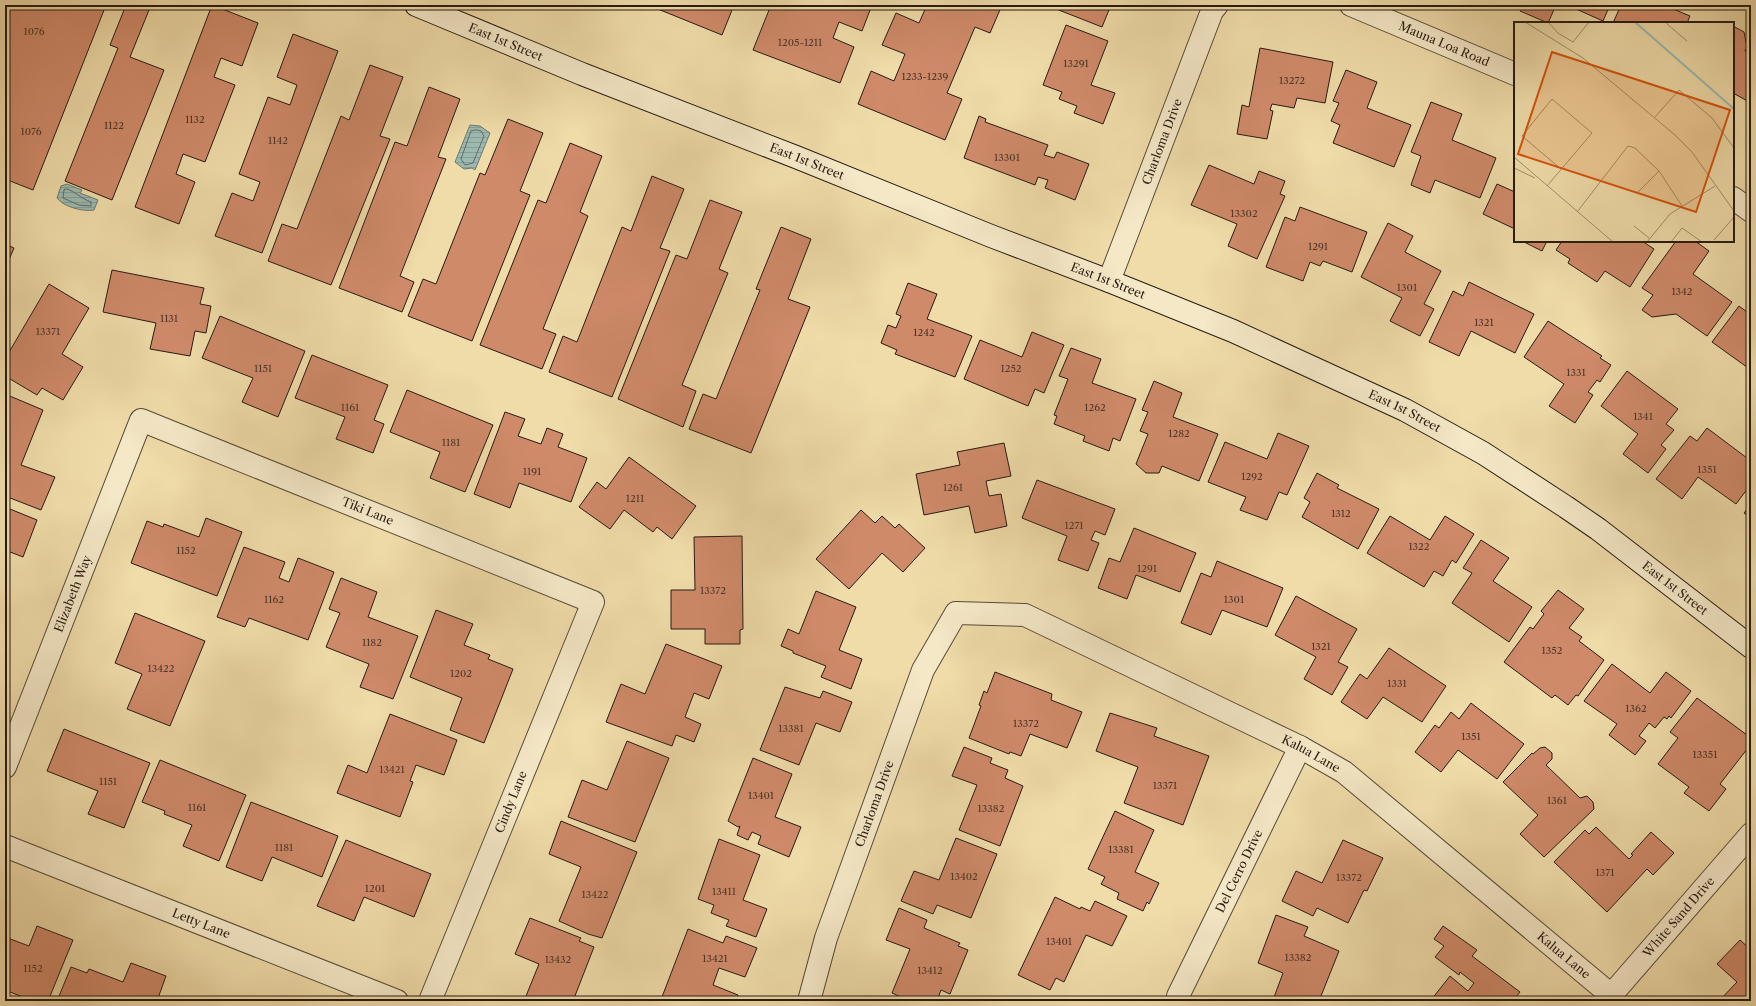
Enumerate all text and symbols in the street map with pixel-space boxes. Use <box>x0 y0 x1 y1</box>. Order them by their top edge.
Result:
street label: Mauna Loa Road <box>1397 18 1493 70</box>
street label: East 1st Street <box>466 20 546 64</box>
inset map <box>1514 22 1734 242</box>
house number: 1076 <box>23 25 45 38</box>
house number: 1205-1211 <box>778 36 823 49</box>
house number: 13291 <box>1063 57 1090 70</box>
house number: 1233-1239 <box>902 70 949 83</box>
house number: 13272 <box>1279 74 1305 87</box>
street label: Charloma Drive <box>1138 96 1185 187</box>
house number: 1132 <box>185 113 205 126</box>
house number: 1122 <box>104 119 124 132</box>
house number: 1076 <box>20 125 42 138</box>
house number: 1142 <box>268 134 288 147</box>
street label: East 1st Street <box>768 139 847 183</box>
house number: 13301 <box>994 151 1021 164</box>
house number: 13302 <box>1230 207 1258 220</box>
house number: 1291 <box>1308 240 1329 253</box>
street label: East 1st Street <box>1069 259 1148 302</box>
house number: 1301 <box>1397 281 1418 294</box>
house number: 1342 <box>1671 285 1693 298</box>
house number: 1131 <box>160 312 179 325</box>
house number: 1321 <box>1474 316 1495 329</box>
house number: 13371 <box>36 325 61 338</box>
house number: 1242 <box>913 326 935 339</box>
house number: 1151 <box>254 362 273 375</box>
house number: 1252 <box>1000 362 1022 375</box>
house number: 1331 <box>1566 366 1587 379</box>
street label: East 1st Street <box>1366 386 1444 436</box>
house number: 1161 <box>341 401 360 414</box>
house number: 1262 <box>1084 401 1106 414</box>
house number: 1341 <box>1633 410 1654 423</box>
house number: 1282 <box>1168 427 1190 440</box>
house number: 1181 <box>442 436 461 449</box>
house number: 1351 <box>1697 463 1717 476</box>
house number: 1191 <box>523 465 542 478</box>
house number: 1292 <box>1241 470 1263 483</box>
house number: 1261 <box>943 481 964 494</box>
house number: 1211 <box>626 492 645 505</box>
street label: Tiki Lane <box>340 494 396 528</box>
house number: 1312 <box>1331 507 1351 520</box>
house number: 1271 <box>1064 519 1084 532</box>
house number: 1322 <box>1408 540 1430 553</box>
house number: 1152 <box>176 544 196 557</box>
street label: Elizabeth Way <box>51 553 94 634</box>
street label: East 1st Street <box>1639 558 1712 618</box>
house number: 1291 <box>1137 562 1158 575</box>
house number: 13372 <box>700 584 726 597</box>
house number: 1162 <box>264 593 284 606</box>
house number: 1301 <box>1224 593 1245 606</box>
house number: 1182 <box>362 636 382 649</box>
house number: 1321 <box>1311 640 1332 653</box>
house number: 1352 <box>1542 644 1563 657</box>
house number: 13422 <box>148 662 175 675</box>
house number: 1202 <box>450 667 472 680</box>
house number: 1331 <box>1387 677 1408 690</box>
house number: 1362 <box>1625 702 1647 715</box>
house number: 13372 <box>1013 717 1039 730</box>
house number: 13381 <box>778 722 804 735</box>
house number: 1351 <box>1461 730 1481 743</box>
street label: Kalua Lane <box>1279 731 1343 775</box>
house number: 13351 <box>1693 748 1718 761</box>
street label: Charloma Drive <box>852 758 897 849</box>
house number: 13421 <box>379 763 406 776</box>
street label: Cindy Lane <box>491 768 530 835</box>
house number: 1151 <box>99 775 118 788</box>
house number: 13371 <box>1153 779 1178 792</box>
house number: 13401 <box>748 789 775 802</box>
house number: 1361 <box>1547 794 1568 807</box>
house number: 1161 <box>188 801 207 814</box>
house number: 13382 <box>978 802 1005 815</box>
street label: Del Cerro Drive <box>1212 827 1266 915</box>
house number: 1181 <box>275 841 294 854</box>
house number: 13381 <box>1108 843 1134 856</box>
house number: 1371 <box>1596 866 1615 879</box>
house number: 13402 <box>950 870 978 883</box>
house number: 13372 <box>1336 871 1362 884</box>
street label: White Sand Drive <box>1639 873 1718 961</box>
house number: 1201 <box>365 882 386 895</box>
house number: 13411 <box>712 885 737 898</box>
house number: 13422 <box>582 888 609 901</box>
street label: Letty Lane <box>170 905 233 941</box>
street label: Kalua Lane <box>1534 929 1594 982</box>
house number: 13401 <box>1046 935 1073 948</box>
house number: 13382 <box>1285 951 1312 964</box>
house number: 13421 <box>702 952 729 965</box>
house number: 13432 <box>545 953 572 966</box>
house number: 1152 <box>23 962 43 975</box>
house number: 13412 <box>917 964 943 977</box>

